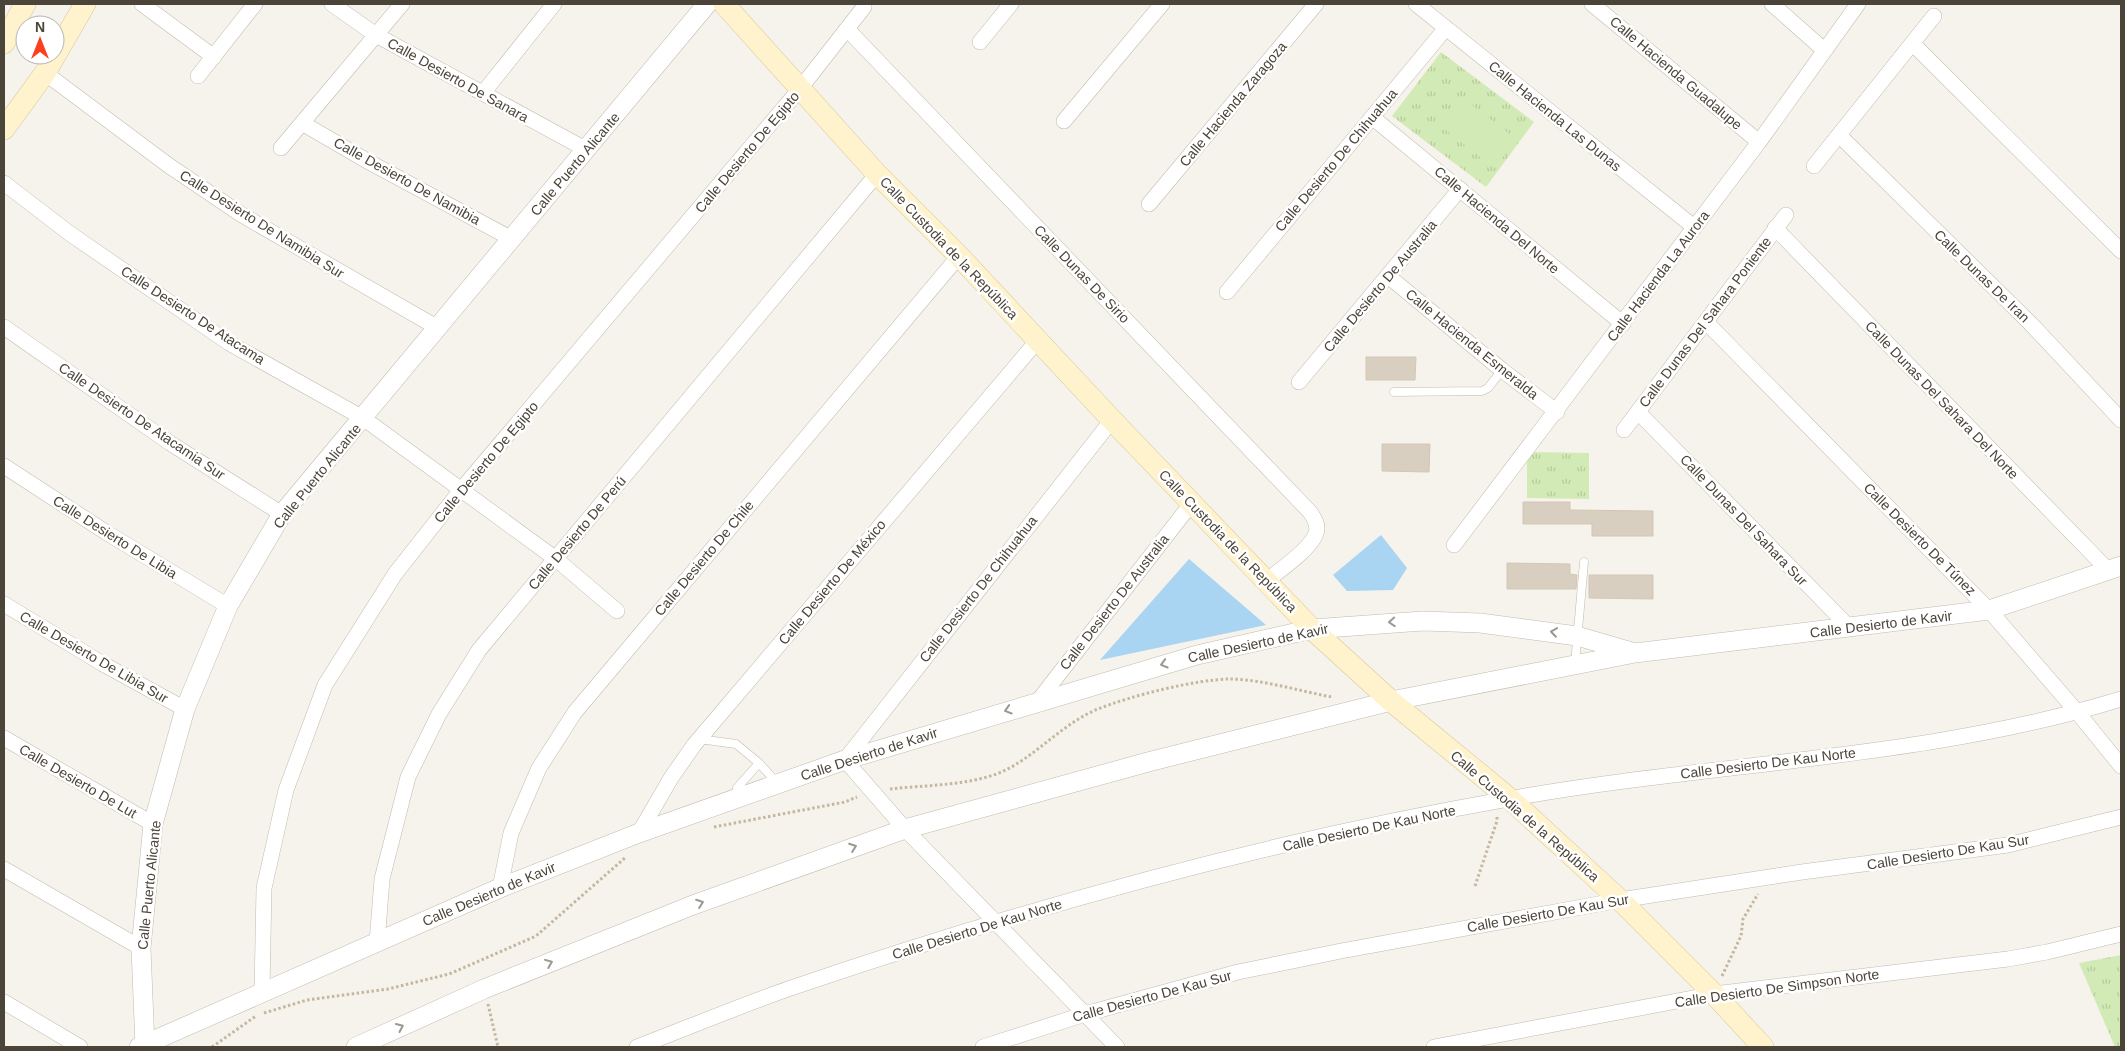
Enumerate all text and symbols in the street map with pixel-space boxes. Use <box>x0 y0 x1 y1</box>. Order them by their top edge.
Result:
street label: Calle Hacienda Guadalupe <box>1607 13 1745 133</box>
north arrow <box>15 15 65 65</box>
text: N <box>35 19 45 35</box>
street label: Calle Desierto De Sanara <box>385 35 531 126</box>
street label: Calle Hacienda Zaragoza <box>1176 38 1290 170</box>
street label: Calle Hacienda Las Dunas <box>1486 58 1624 174</box>
street label: Calle Desierto De Chihuahua <box>1272 85 1401 235</box>
street label: Calle Desierto De Egipto <box>692 88 803 216</box>
street label: Calle Puerto Alicante <box>527 109 623 219</box>
street label: Calle Desierto De Namibia <box>331 134 483 228</box>
street label: Calle Hacienda Del Norte <box>1431 163 1563 277</box>
street label: Calle Desierto De Namibia Sur <box>177 167 347 281</box>
street label: Calle Custodia de la República <box>877 174 1021 323</box>
street label: Calle Hacienda La Aurora <box>1604 207 1713 345</box>
street label: Calle Desierto De Australia <box>1320 217 1440 355</box>
street label: Calle Dunas De Sirio <box>1031 222 1133 326</box>
street label: Calle Dunas De Iran <box>1931 226 2033 326</box>
street label: Calle Dunas Del Sahara Poniente <box>1636 233 1775 410</box>
street label: Calle Desierto De Atacama <box>118 263 268 368</box>
street label: Calle Hacienda Esmeralda <box>1403 286 1542 403</box>
street label: Calle Dunas Del Sahara Del Norte <box>1862 318 2022 482</box>
street label: Calle Desierto De Atacamia Sur <box>56 359 228 483</box>
street label: Calle Desierto De Egipto <box>431 398 542 526</box>
street label: Calle Puerto Alicante <box>270 420 364 532</box>
street label: Calle Dunas Del Sahara Sur <box>1677 451 1811 589</box>
street label: Calle Custodia de la República <box>1156 467 1300 616</box>
street label: Calle Desierto De Perú <box>525 473 629 593</box>
street label: Calle Desierto De Túnez <box>1861 480 1979 598</box>
street label: Calle Desierto De Libia <box>50 492 180 582</box>
street label: Calle Desierto De Chile <box>651 497 757 619</box>
street label: Calle Desierto De Chihuahua <box>916 512 1040 665</box>
street label: Calle Desierto De México <box>775 516 889 648</box>
street label: Calle Desierto De Australia <box>1056 531 1172 673</box>
street label: Calle Desierto de Kavir <box>1809 607 1953 641</box>
street label: Calle Desierto De Libia Sur <box>17 608 171 706</box>
one-way arrow <box>1388 616 1396 627</box>
street label: Calle Desierto de Kavir <box>1186 620 1330 666</box>
one-way arrow <box>1550 628 1559 638</box>
one-way arrow <box>1161 659 1169 669</box>
one-way arrow <box>1005 704 1013 714</box>
street label: Calle Desierto de Kavir <box>798 724 940 784</box>
street label: Calle Desierto De Lut <box>16 741 140 821</box>
street label: Calle Desierto De Kau Norte <box>1679 744 1857 782</box>
street label: Calle Custodia de la República <box>1448 747 1603 885</box>
street label: Calle Desierto De Kau Norte <box>1281 802 1457 854</box>
street label: Calle Puerto Alicante <box>134 819 164 950</box>
street label: Calle Desierto De Kau Sur <box>1866 831 2031 873</box>
one-way arrow <box>848 843 857 853</box>
street label: Calle Desierto de Kavir <box>420 859 558 929</box>
street label: Calle Desierto De Kau Sur <box>1466 891 1631 935</box>
street label: Calle Desierto De Kau Norte <box>890 895 1064 962</box>
one-way arrow <box>695 899 704 909</box>
one-way arrow <box>545 959 553 969</box>
street label: Calle Desierto De Simpson Norte <box>1674 966 1880 1010</box>
street label: Calle Desierto De Kau Sur <box>1071 967 1234 1025</box>
one-way arrow <box>395 1023 404 1034</box>

